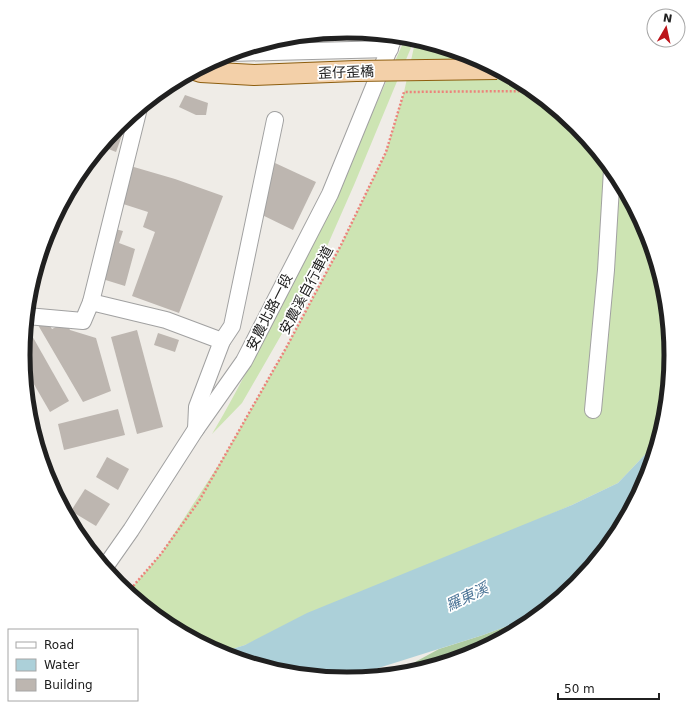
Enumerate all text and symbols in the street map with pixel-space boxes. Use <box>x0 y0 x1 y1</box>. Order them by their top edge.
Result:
north arrow <box>646 8 686 48</box>
text: N <box>662 11 673 26</box>
street label: 歪仔歪橋 <box>318 63 374 81</box>
street label: 安農溪自行車道 <box>276 243 336 337</box>
street label: 安農北路一段 <box>243 271 295 353</box>
water label: 羅東溪 <box>443 578 493 615</box>
legend <box>8 629 138 701</box>
text: Road <box>44 638 74 652</box>
text: Water <box>44 658 80 672</box>
scale bar <box>558 675 659 701</box>
text: Building <box>44 678 93 692</box>
text: 50 m <box>564 682 595 696</box>

